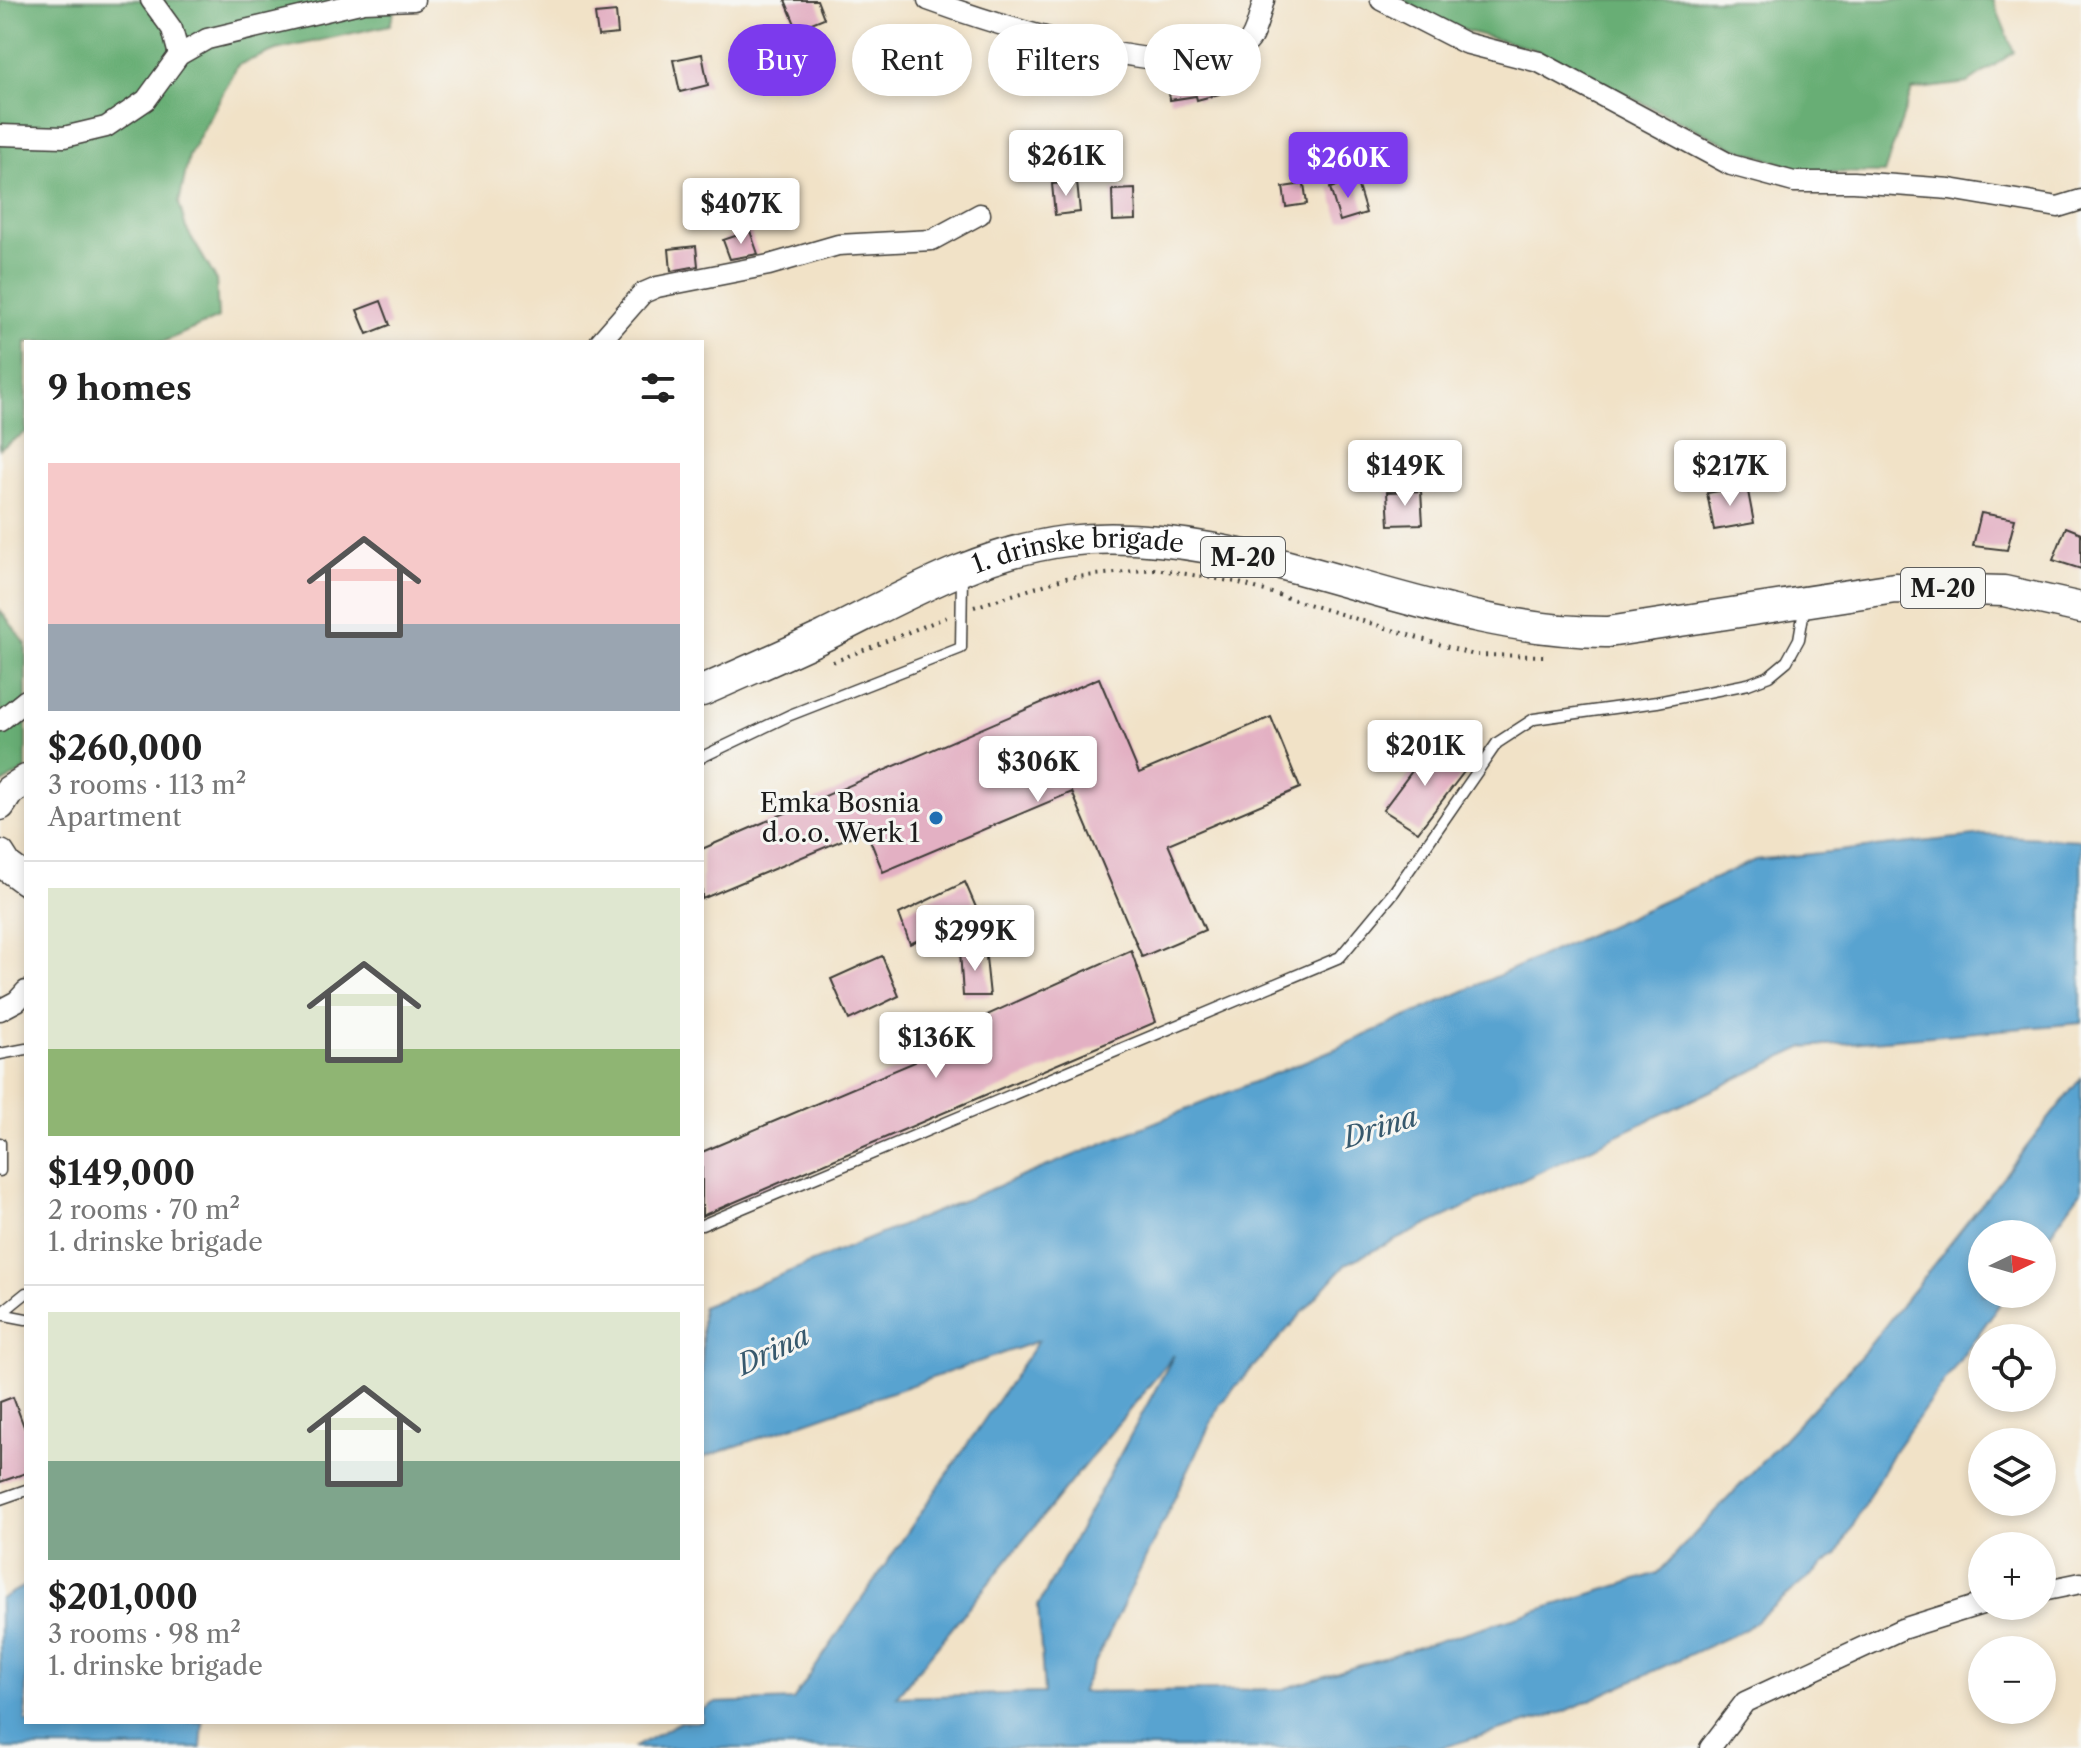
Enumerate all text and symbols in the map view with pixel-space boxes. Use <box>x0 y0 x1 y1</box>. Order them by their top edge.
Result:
chip: Buy <box>728 24 836 96</box>
chip: Rent <box>852 24 972 96</box>
chip: Filters <box>988 24 1128 96</box>
chip: New <box>1144 24 1261 96</box>
pin: $261K <box>1010 130 1122 198</box>
pin: $260K <box>1292 132 1404 200</box>
text: $261K <box>1027 140 1105 172</box>
text: $260K <box>1307 142 1389 174</box>
pin: $407K <box>685 178 797 246</box>
text: $407K <box>701 188 781 220</box>
icon: filters <box>636 366 680 410</box>
text: 9 homes <box>48 367 192 409</box>
pin: $149K <box>1349 440 1461 508</box>
pin: $217K <box>1674 440 1786 508</box>
text: $149K <box>1366 450 1444 482</box>
text: $217K <box>1692 450 1768 482</box>
icon: home <box>292 515 436 659</box>
street label: 1. drinske brigade <box>967 522 1186 580</box>
road number: M-20 <box>1201 537 1285 577</box>
road number: M-20 <box>1901 568 1985 608</box>
pin: $201K <box>1369 720 1481 788</box>
text: $260,000 <box>48 727 203 769</box>
text: $201K <box>1386 730 1464 762</box>
pin: $306K <box>982 736 1094 804</box>
text: $306K <box>997 746 1079 778</box>
text: 3 rooms · 113 m² <box>48 769 246 801</box>
place label: Emka Bosnia d.o.o. Werk 1 <box>760 787 920 849</box>
text: Apartment <box>48 801 181 833</box>
marker: Emka Bosnia d.o.o. Werk 1 <box>927 809 945 827</box>
pin: $299K <box>919 905 1031 973</box>
text: $299K <box>934 915 1016 947</box>
icon: home <box>292 940 436 1084</box>
pin: $136K <box>880 1012 992 1080</box>
text: $136K <box>897 1022 975 1054</box>
water label: Drina <box>1336 1099 1422 1156</box>
text: $149,000 <box>48 1152 195 1194</box>
text: 2 rooms · 70 m² <box>48 1194 240 1226</box>
north arrow <box>1968 1220 2056 1308</box>
map controls <box>1968 1220 2056 1724</box>
text: 1. drinske brigade <box>48 1226 263 1258</box>
water label: Drina <box>729 1318 815 1383</box>
button: locate <box>1968 1324 2056 1412</box>
icon: home <box>292 1364 436 1508</box>
button: layers <box>1968 1428 2056 1516</box>
button: + <box>1968 1532 2056 1620</box>
text: $201,000 <box>48 1576 198 1618</box>
text: 3 rooms · 98 m² <box>48 1618 241 1650</box>
button: − <box>1968 1636 2056 1724</box>
text: 1. drinske brigade <box>48 1650 263 1682</box>

